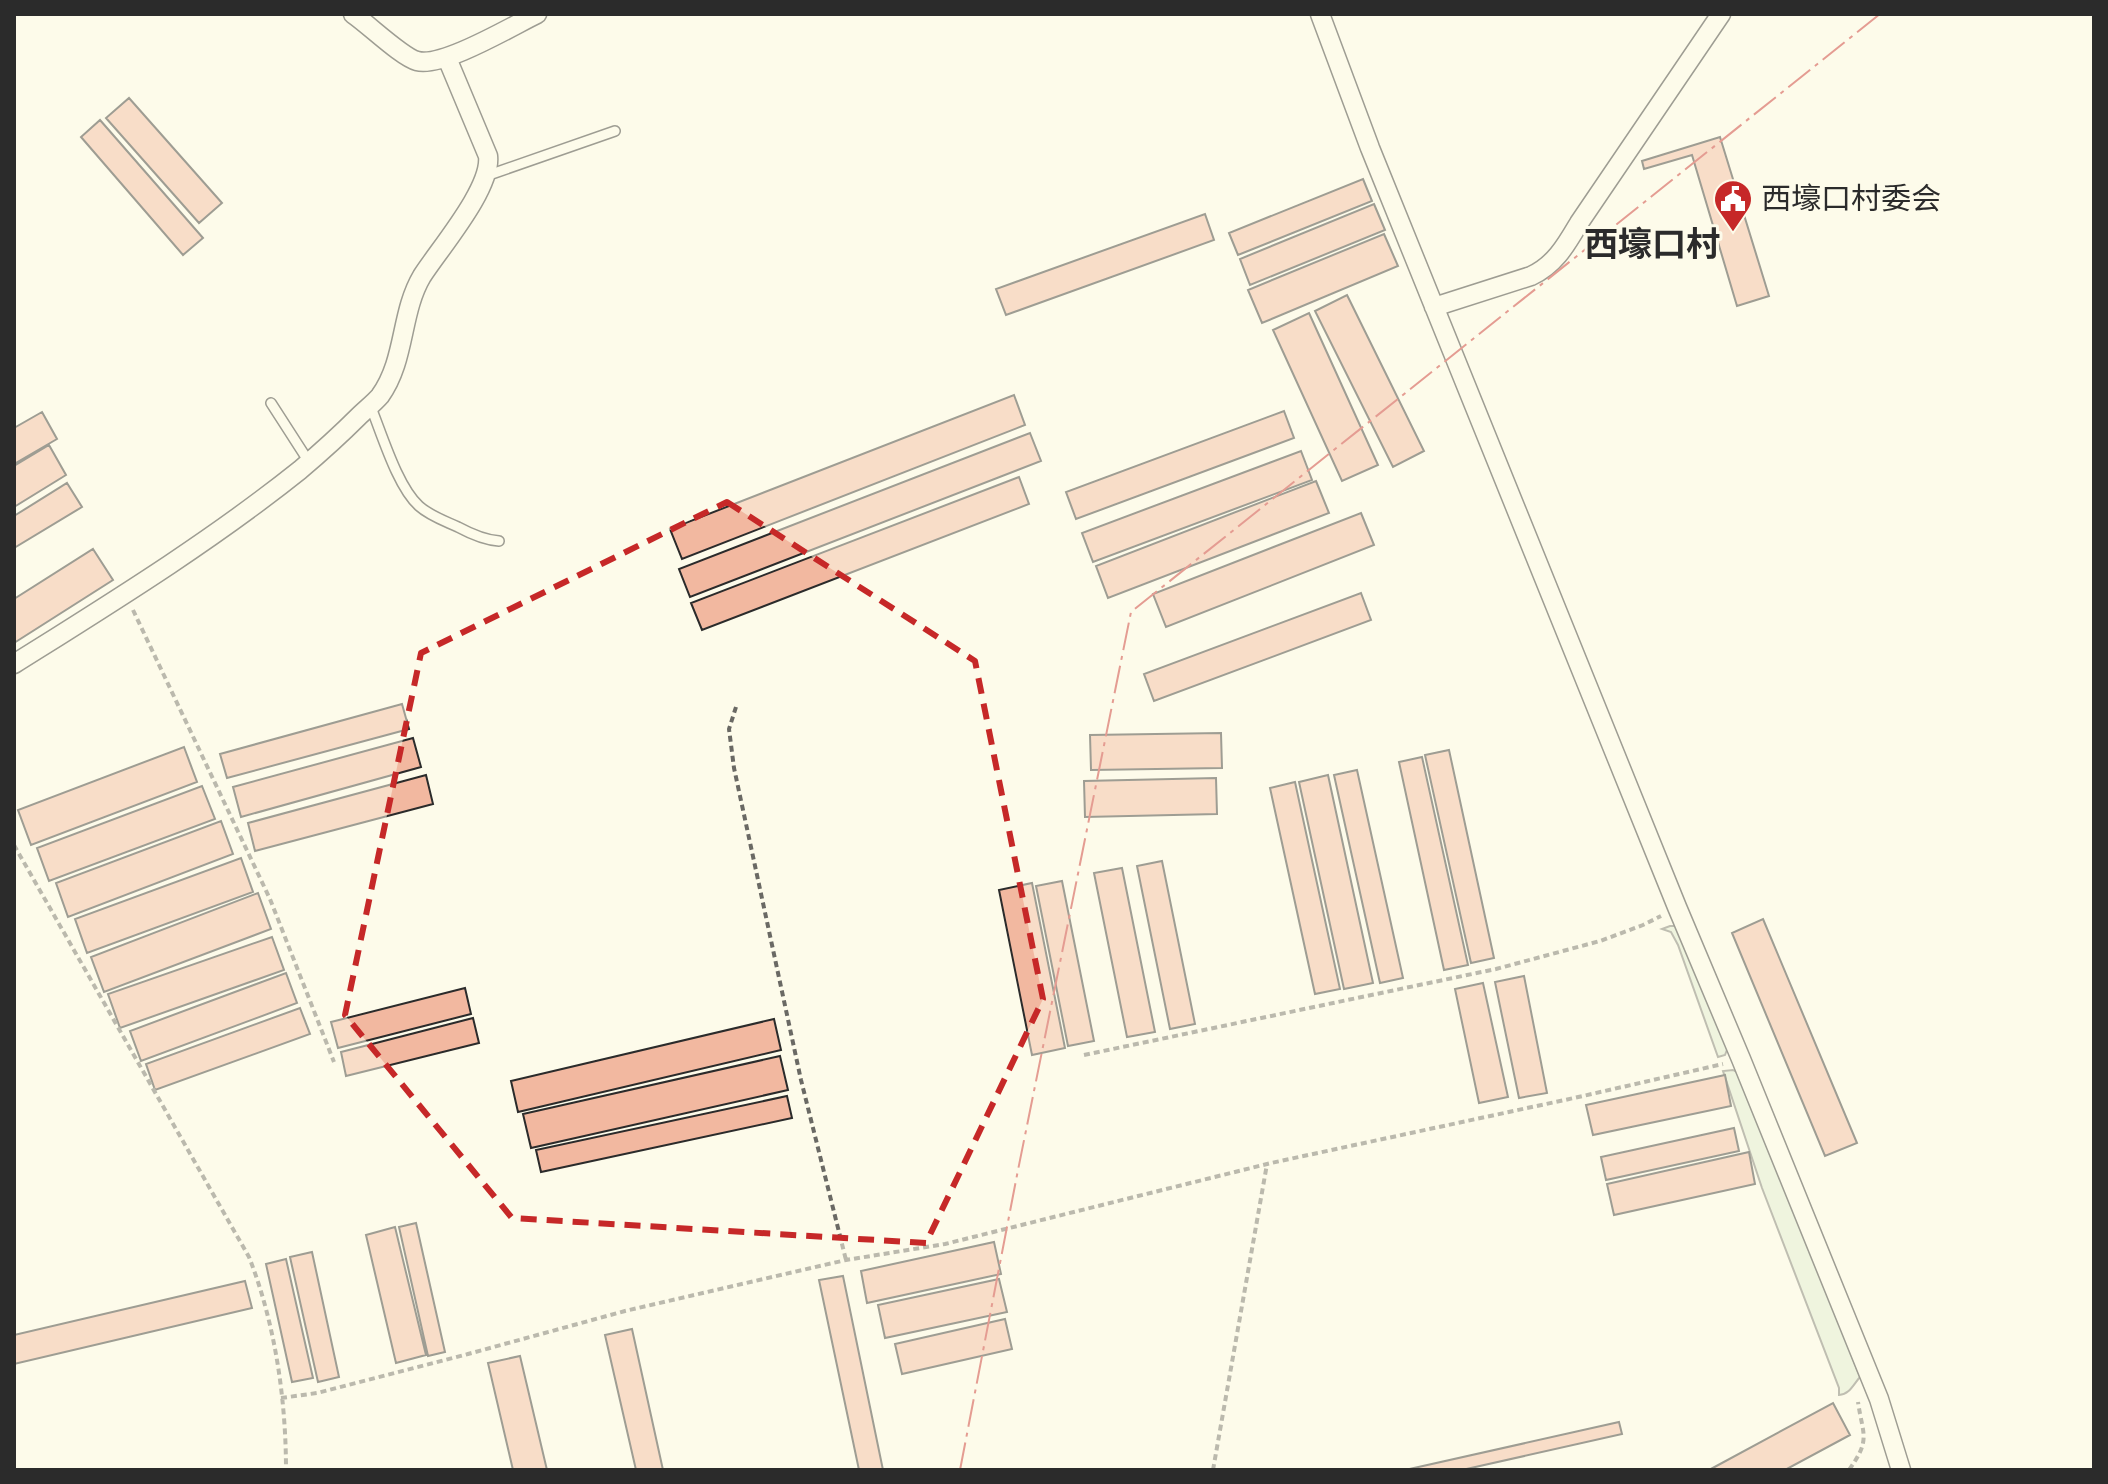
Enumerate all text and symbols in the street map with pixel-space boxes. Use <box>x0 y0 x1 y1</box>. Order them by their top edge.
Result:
public building icon: 西壕口村委会 <box>1712 178 1754 233</box>
place label: 西壕口村委会 <box>1761 180 1941 217</box>
district label: 西壕口村 <box>1584 223 1720 265</box>

